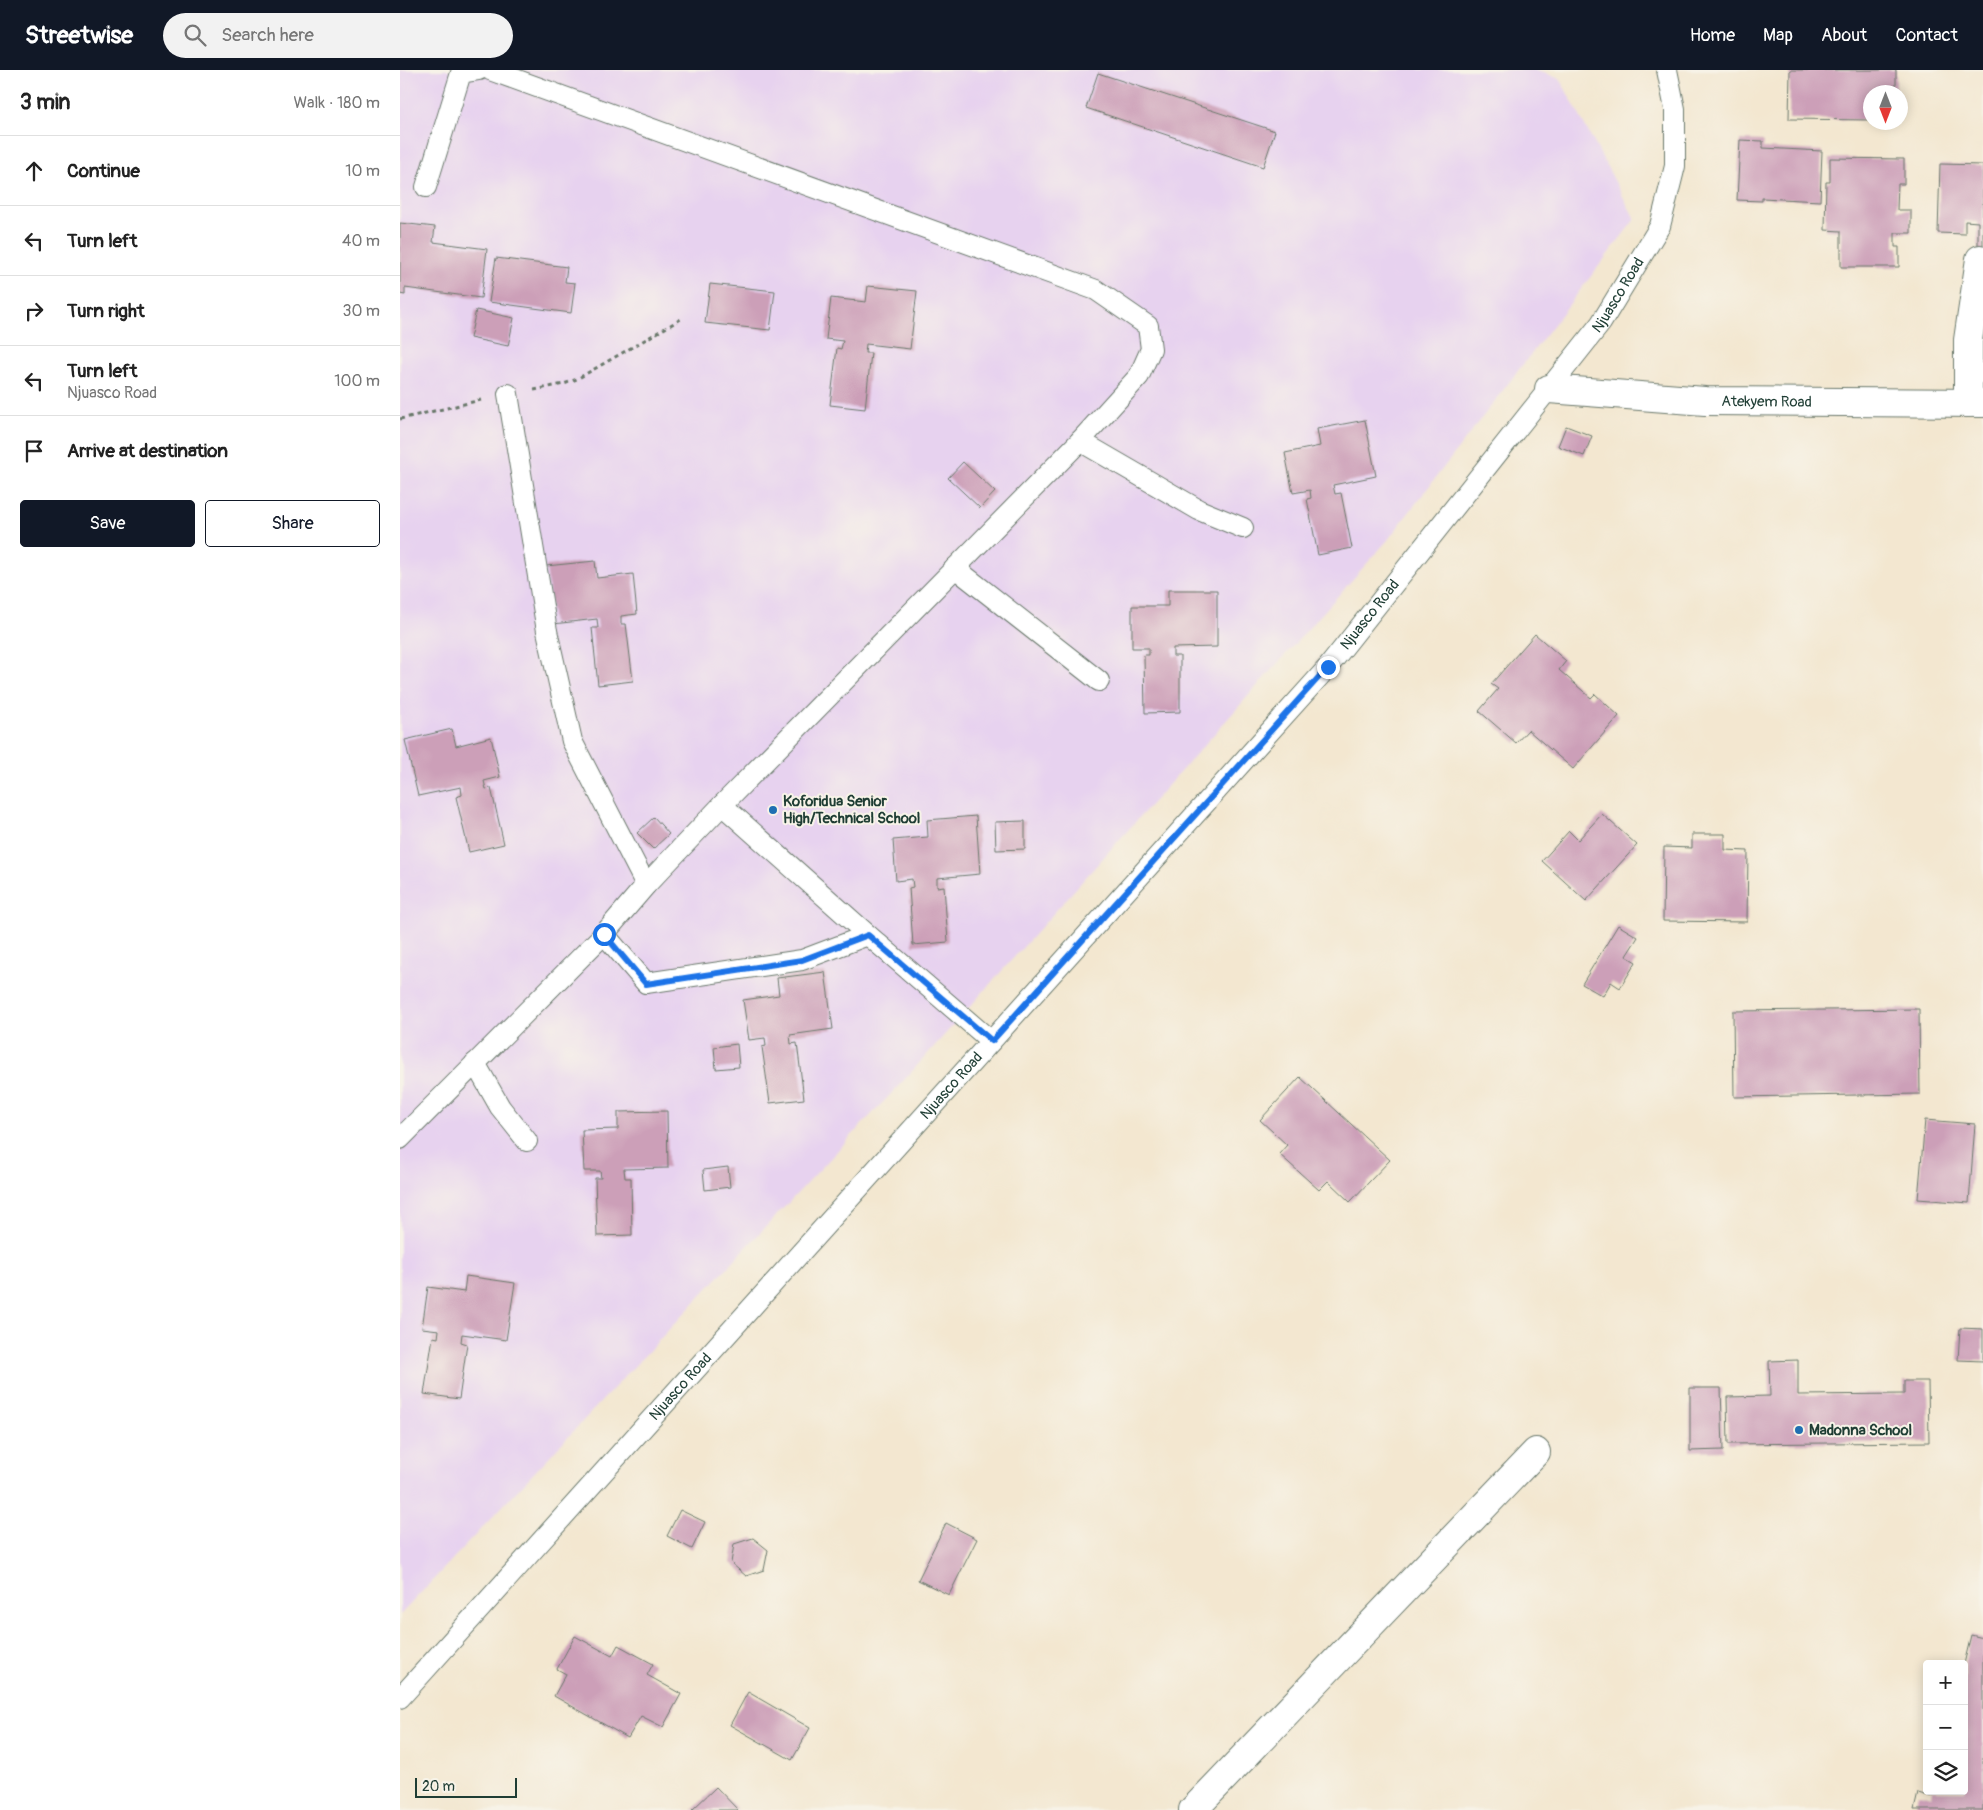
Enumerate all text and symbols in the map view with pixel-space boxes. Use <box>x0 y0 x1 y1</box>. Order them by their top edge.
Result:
search box <box>163 13 513 58</box>
text: Streetwise <box>25 21 133 50</box>
icon: search <box>181 21 209 49</box>
text: Search here <box>221 23 314 47</box>
text: Home <box>1690 24 1735 47</box>
text: Map <box>1763 24 1793 47</box>
text: About <box>1821 24 1867 47</box>
text: Contact <box>1895 24 1958 47</box>
north arrow <box>1863 85 1908 130</box>
text: 3 min <box>20 89 70 116</box>
text: Walk · 180 m <box>293 93 380 113</box>
icon: ahead <box>20 157 48 185</box>
text: Continue <box>67 159 140 183</box>
text: 10 m <box>345 161 380 181</box>
icon: left <box>20 227 48 255</box>
text: Turn left <box>67 229 137 253</box>
text: 40 m <box>342 231 380 251</box>
street label: Njuasco Road <box>1588 254 1649 337</box>
icon: right <box>20 297 48 325</box>
text: Turn right <box>67 299 145 323</box>
text: 30 m <box>342 301 380 321</box>
text: Turn left <box>67 359 137 383</box>
icon: left <box>20 367 48 395</box>
text: 100 m <box>334 371 380 391</box>
text: Njuasco Road <box>67 383 157 403</box>
street label: Atekyem Road <box>1721 392 1812 412</box>
icon: arrive <box>20 437 48 465</box>
text: Arrive at destination <box>67 439 228 463</box>
button: Save <box>20 500 195 547</box>
button: Share <box>205 500 380 547</box>
street label: Njuasco Road <box>1336 576 1404 654</box>
route end <box>1317 656 1340 679</box>
place label: Koforidua Senior High/Technical School <box>783 792 920 828</box>
marker: Koforidua Senior High/Technical School <box>767 804 779 816</box>
route start <box>593 923 616 946</box>
street label: Njuasco Road <box>916 1048 987 1124</box>
street label: Njuasco Road <box>645 1349 716 1425</box>
place label: Madonna School <box>1809 1421 1912 1440</box>
marker: Madonna School <box>1793 1424 1805 1436</box>
map controls <box>1923 1660 1968 1795</box>
button: + <box>1923 1660 1968 1705</box>
button: − <box>1923 1705 1968 1750</box>
button: layers <box>1923 1750 1968 1795</box>
scale bar <box>415 1775 518 1798</box>
text: 20 m <box>422 1778 455 1795</box>

